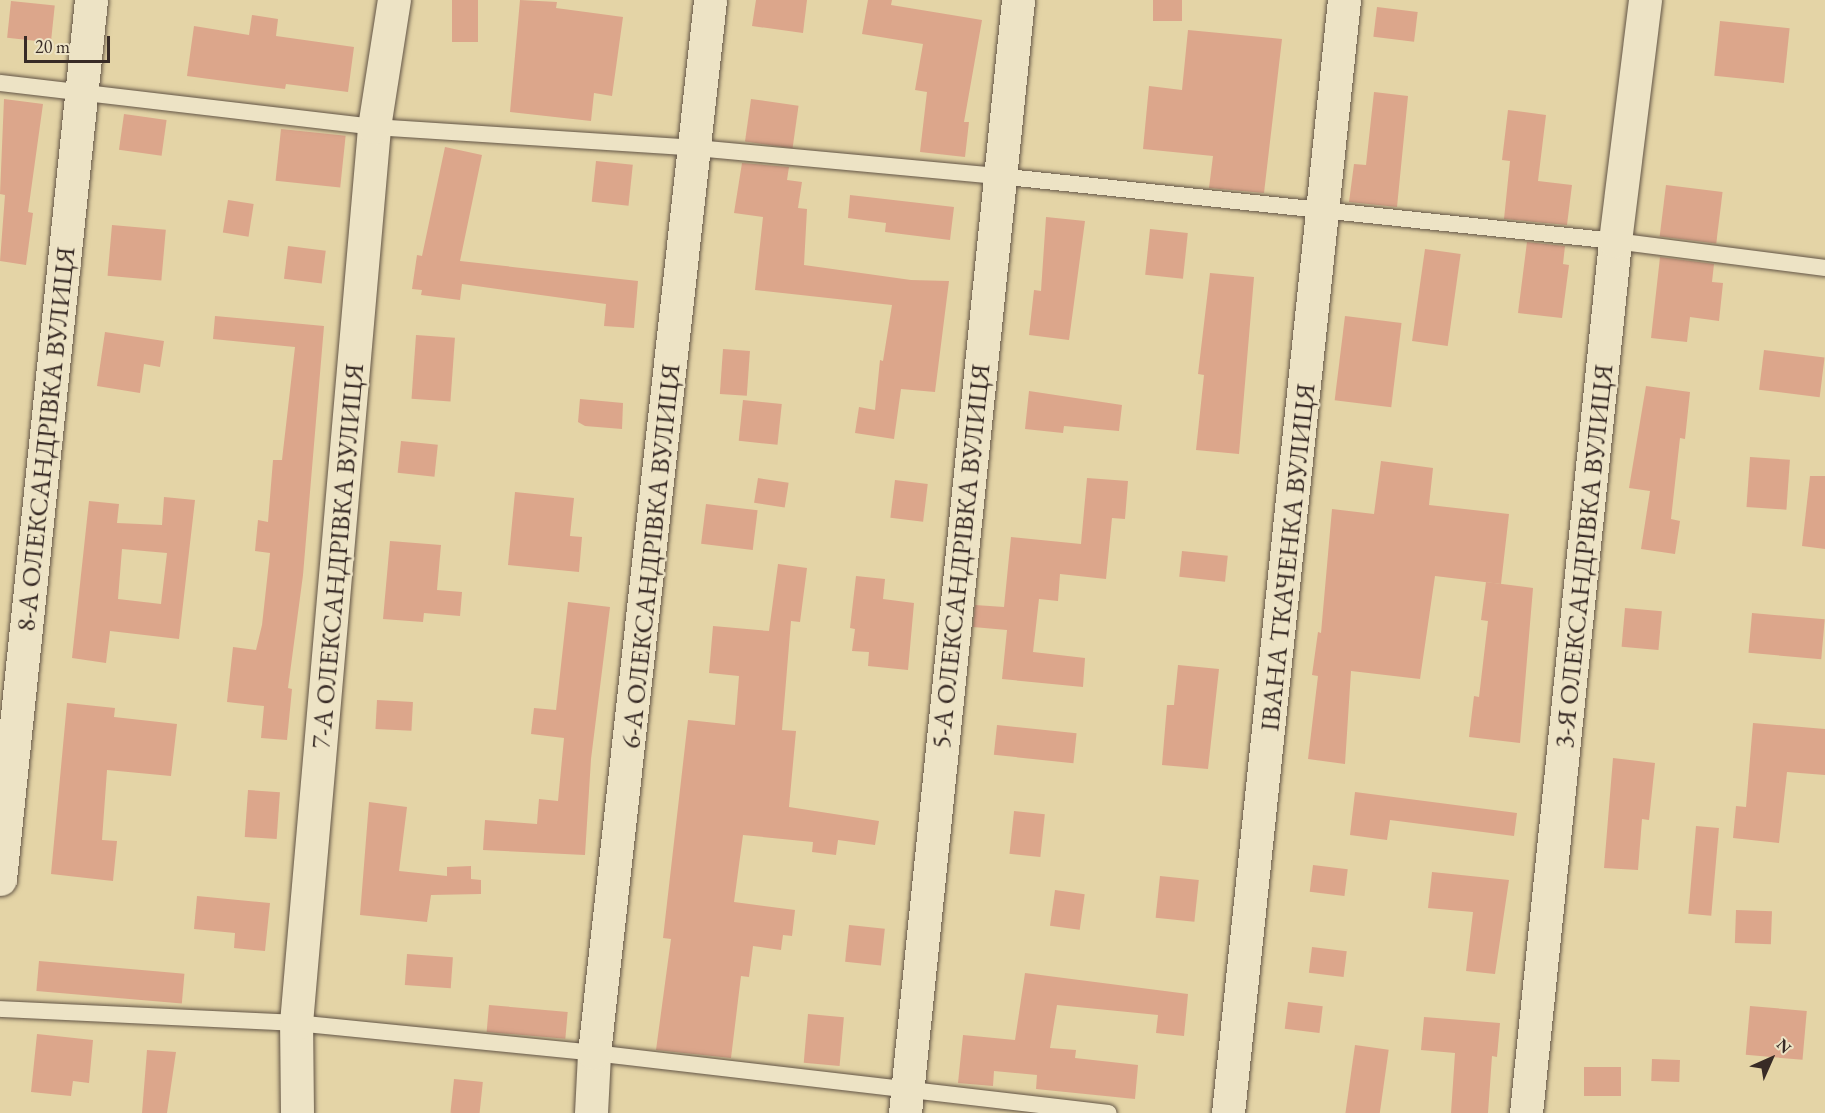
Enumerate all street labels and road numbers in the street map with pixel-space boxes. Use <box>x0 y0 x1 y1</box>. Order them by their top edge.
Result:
street label: 8-А ОЛЕКСАНДРІВКА ВУЛИЦЯ <box>9 245 81 633</box>
street label: 7-А ОЛЕКСАНДРІВКА ВУЛИЦЯ <box>304 362 370 750</box>
street label: 6-А ОЛЕКСАНДРІВКА ВУЛИЦЯ <box>614 362 686 750</box>
street label: 5-А ОЛЕКСАНДРІВКА ВУЛИЦЯ <box>924 362 996 750</box>
street label: 3-Я ОЛЕКСАНДРІВКА ВУЛИЦЯ <box>1547 362 1619 750</box>
street label: ІВАНА ТКАЧЕНКА ВУЛИЦЯ <box>1253 381 1321 733</box>

